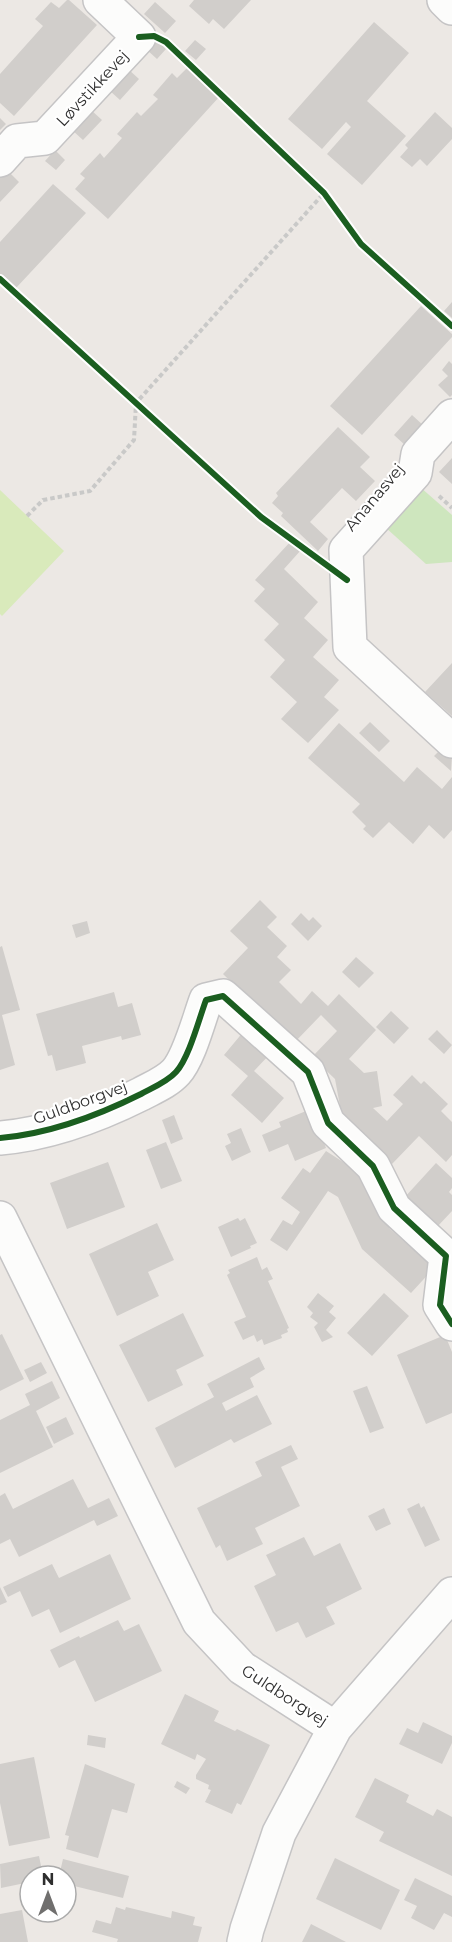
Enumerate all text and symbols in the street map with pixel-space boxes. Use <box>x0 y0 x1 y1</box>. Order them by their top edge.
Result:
street label: Løvstikkevej <box>52 46 132 130</box>
street label: Ananasvej <box>341 460 408 535</box>
street label: Guldborgvej <box>31 1077 130 1128</box>
street label: Guldborgvej <box>238 1661 331 1730</box>
north arrow <box>18 1864 78 1924</box>
text: N <box>42 1870 54 1889</box>

